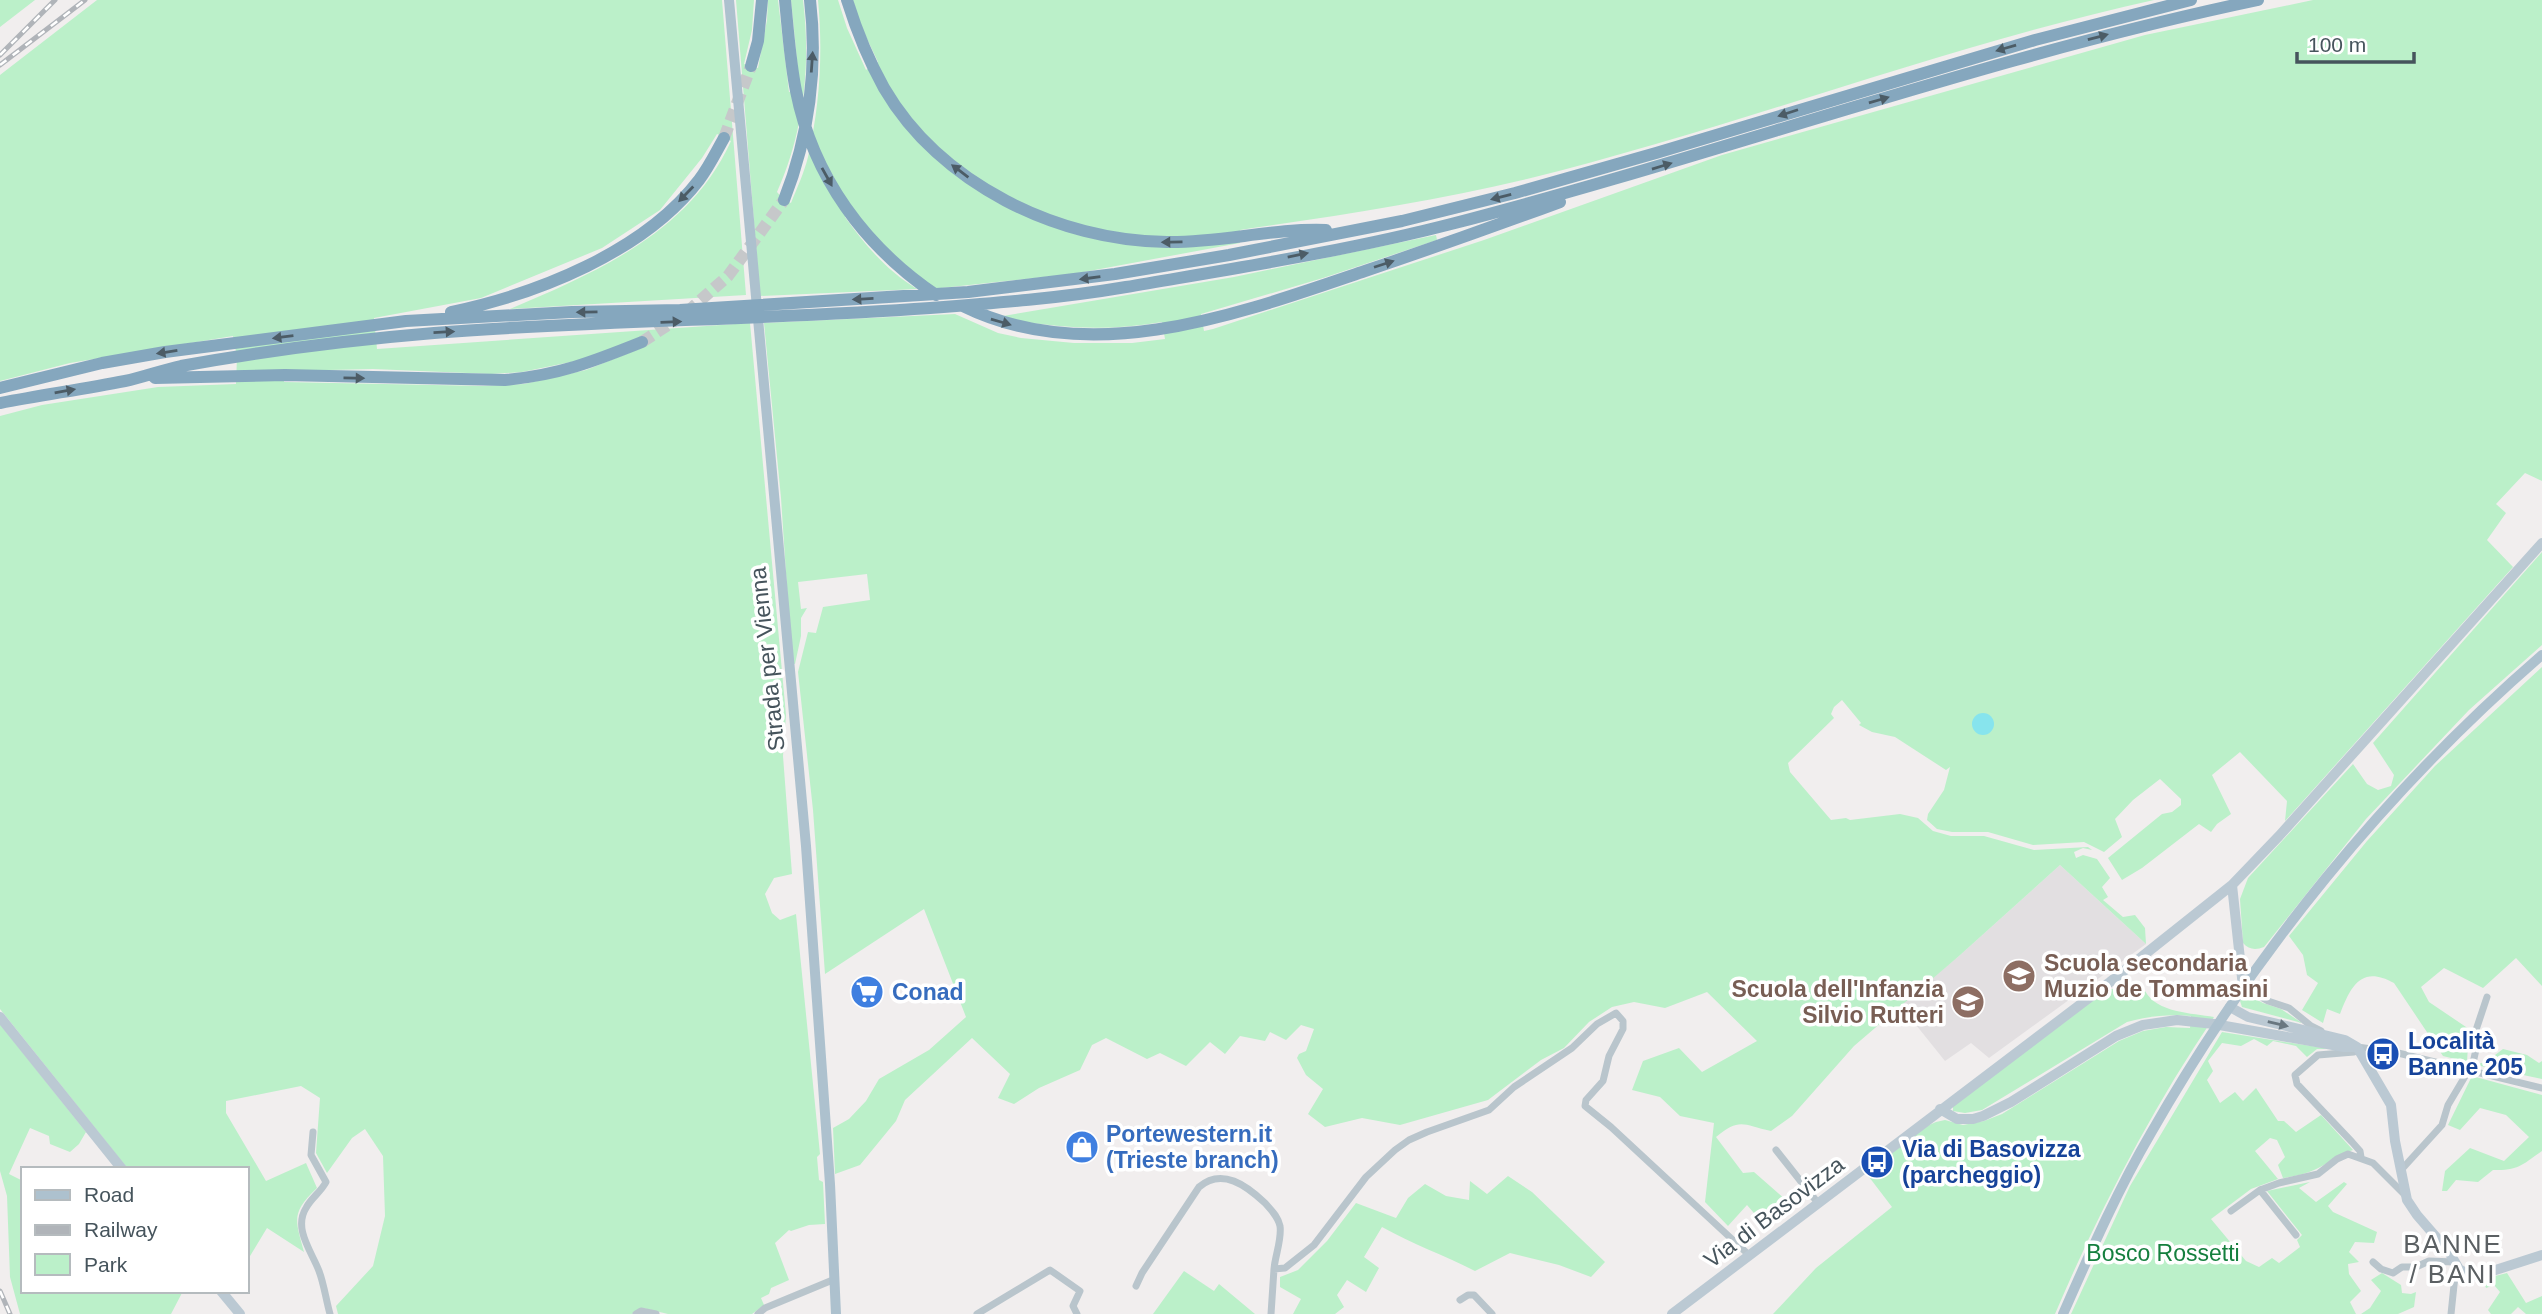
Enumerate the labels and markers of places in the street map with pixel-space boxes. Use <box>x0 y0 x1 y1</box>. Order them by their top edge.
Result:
place label: Scuola secondaria Muzio de Tommasini <box>2044 950 2268 1002</box>
school or university icon: Scuola secondaria Muzio de Tommasini <box>2000 957 2038 995</box>
supermarket icon: Conad <box>848 973 886 1011</box>
place label: Scuola dell'Infanzia Silvio Rutteri <box>1731 976 1944 1028</box>
place label: Conad <box>892 979 964 1005</box>
school or university icon: Scuola dell'Infanzia Silvio Rutteri <box>1949 983 1987 1021</box>
place label: Località Banne 205 <box>2408 1028 2523 1080</box>
bus stop icon: Località Banne 205 <box>2364 1035 2402 1073</box>
place label: Portewestern.it (Trieste branch) <box>1106 1121 1279 1173</box>
shop icon: Portewestern.it (Trieste branch) <box>1063 1128 1101 1166</box>
place label: Via di Basovizza (parcheggio) <box>1902 1136 2081 1188</box>
bus stop icon: Via di Basovizza (parcheggio) <box>1858 1143 1896 1181</box>

